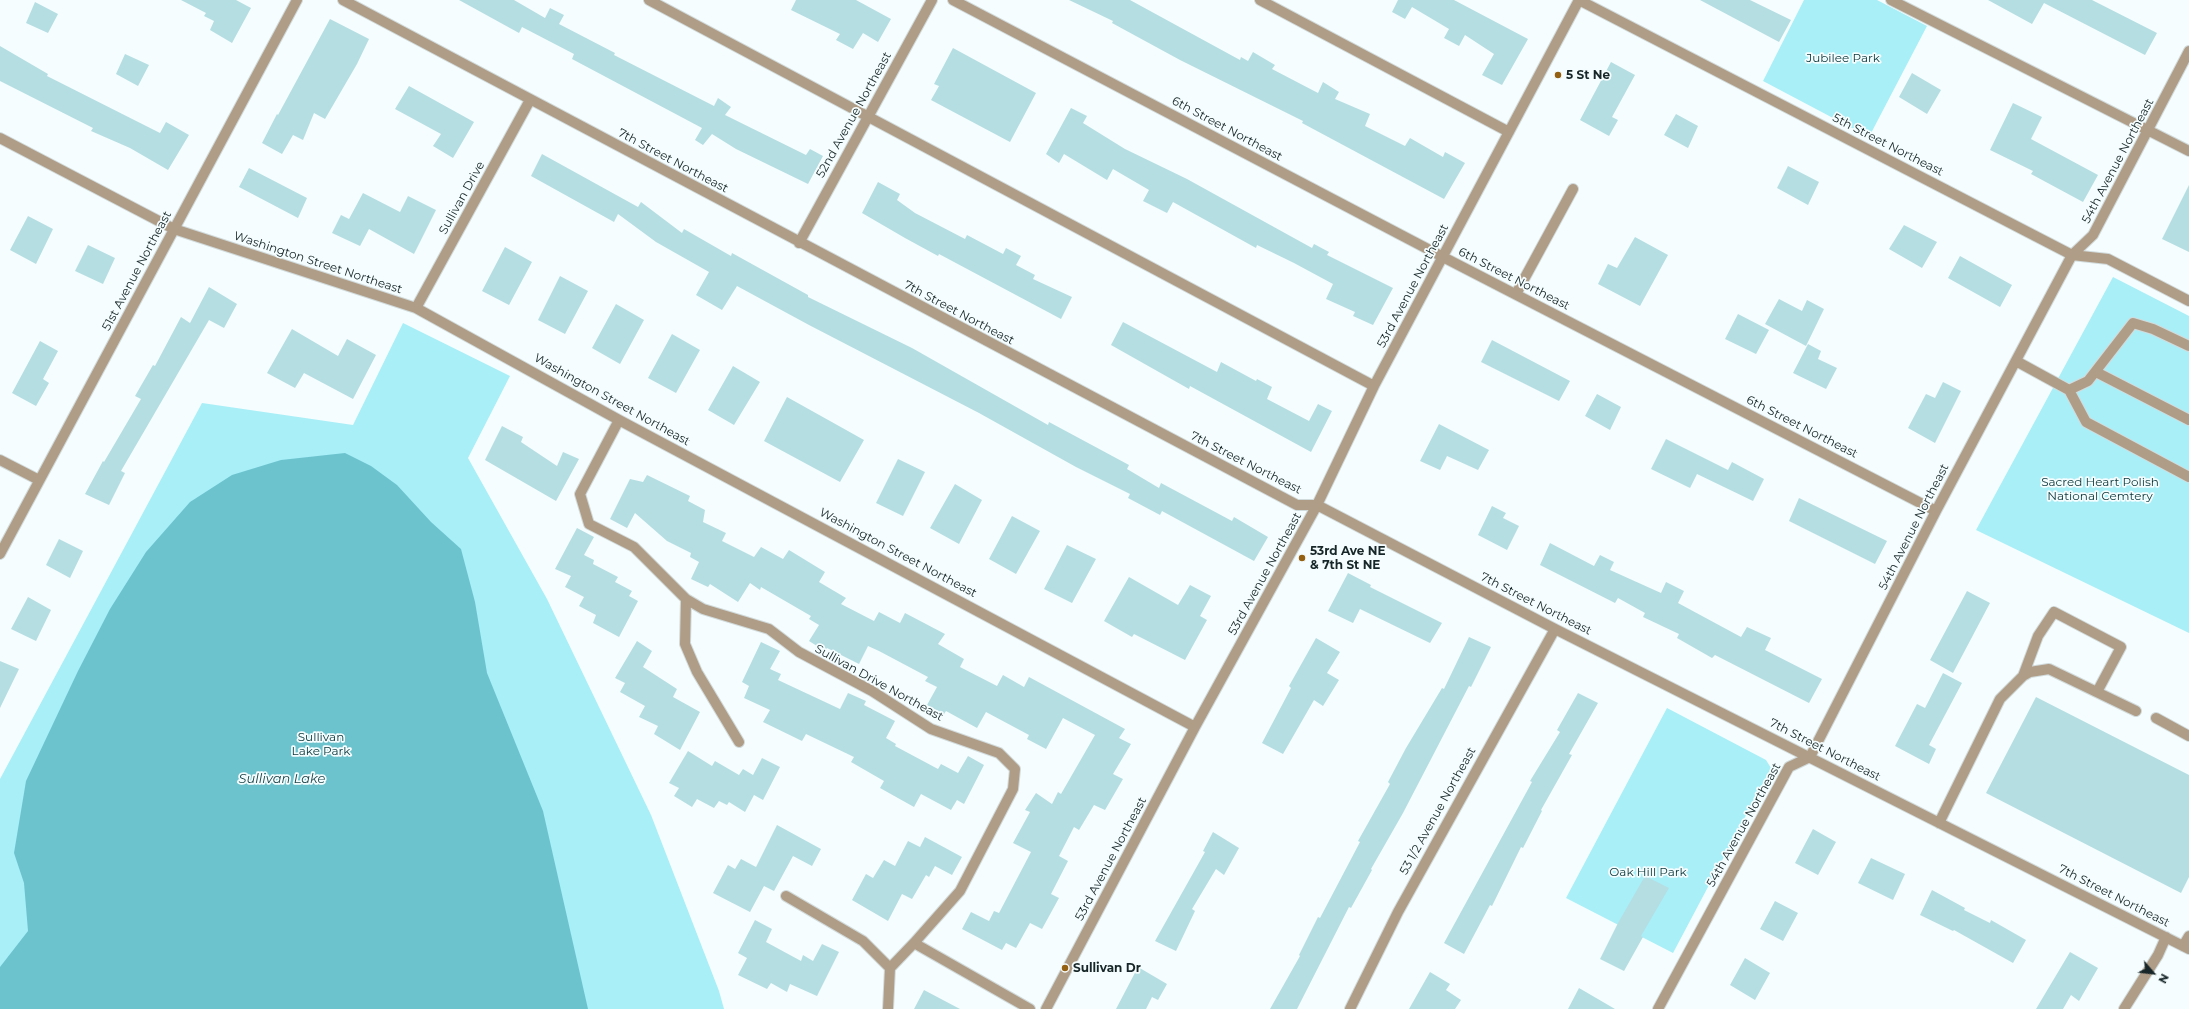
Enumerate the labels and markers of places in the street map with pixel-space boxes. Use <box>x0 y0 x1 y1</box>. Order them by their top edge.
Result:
place label: 5 St Ne <box>1566 68 1610 82</box>
marker: 5 St Ne <box>1553 70 1563 80</box>
place label: 53rd Ave NE & 7th St NE <box>1310 544 1386 572</box>
marker: 53rd Ave NE & 7th St NE <box>1297 553 1307 563</box>
place label: Sullivan Dr <box>1073 961 1141 975</box>
marker: Sullivan Dr <box>1060 963 1070 973</box>

